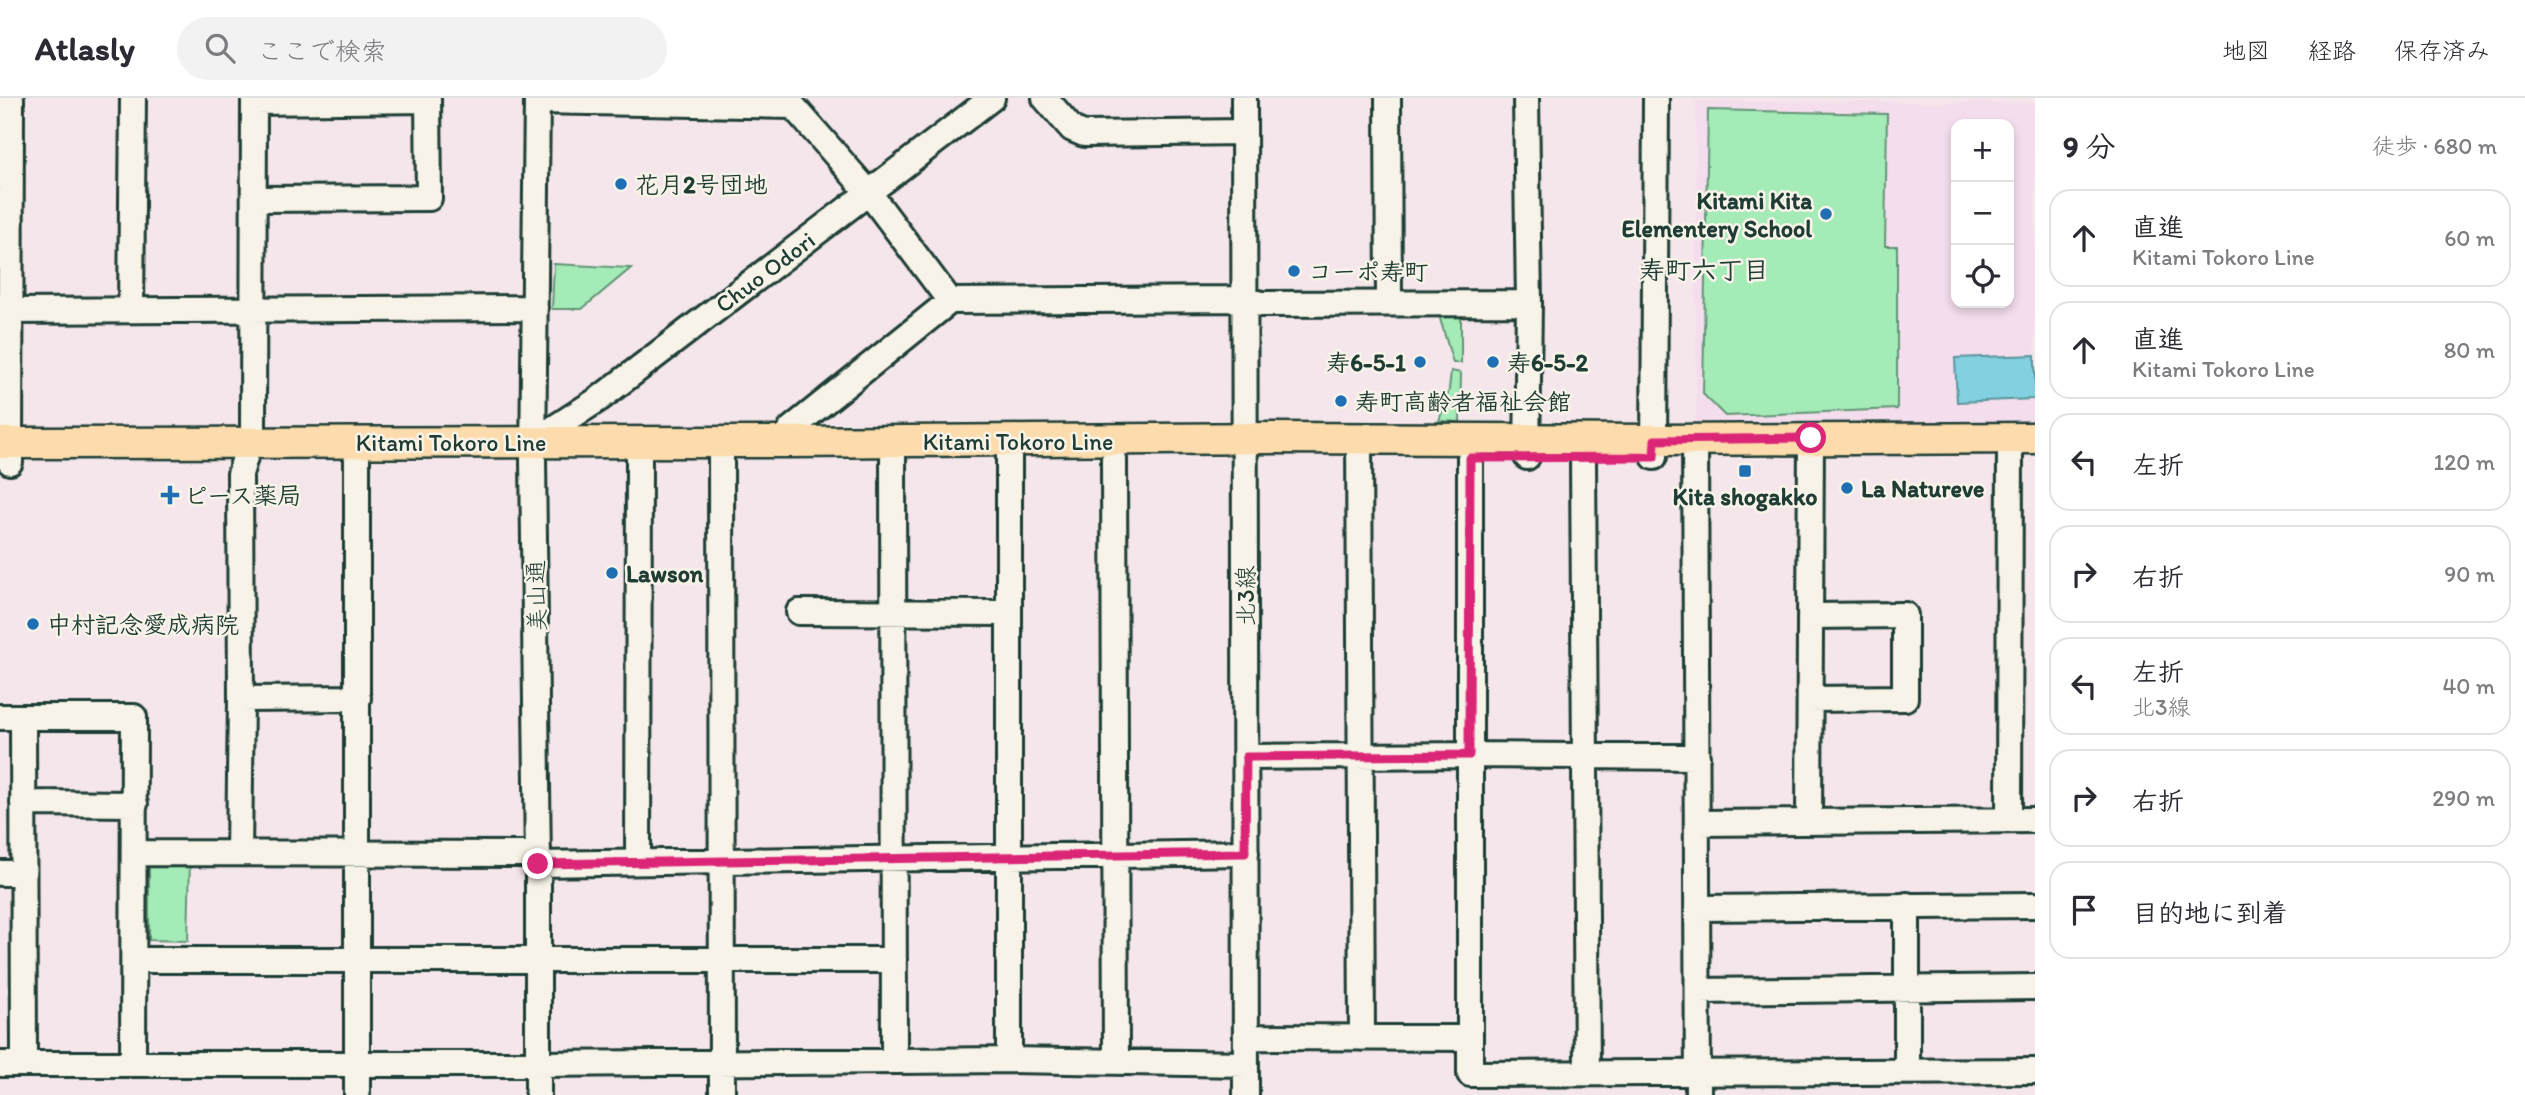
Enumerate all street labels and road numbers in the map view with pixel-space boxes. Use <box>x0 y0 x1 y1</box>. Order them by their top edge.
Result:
street label: Chuo Odori <box>709 225 821 319</box>
street label: Kitami Tokoro Line <box>923 427 1113 456</box>
street label: Kitami Tokoro Line <box>356 428 546 457</box>
street label: 美山通 <box>521 560 551 632</box>
street label: 北3線 <box>1231 565 1260 627</box>

